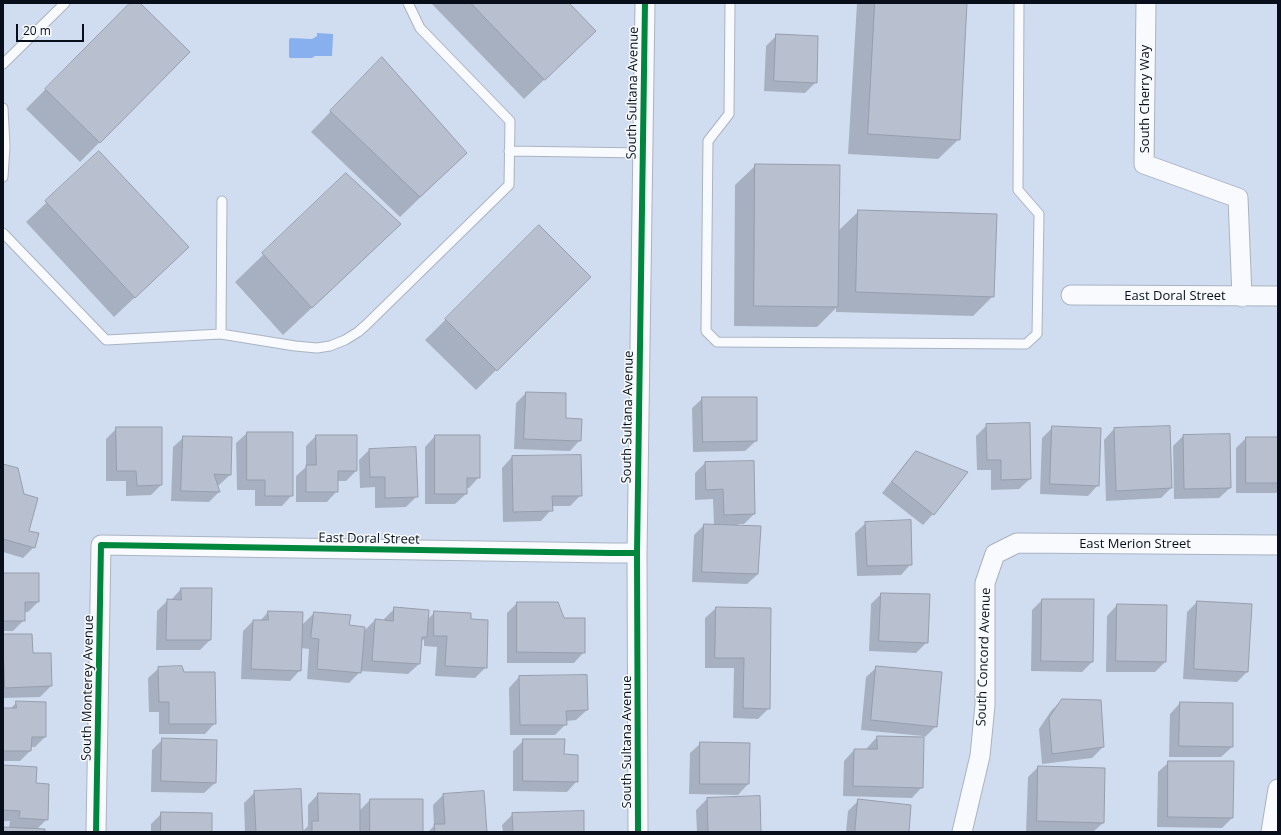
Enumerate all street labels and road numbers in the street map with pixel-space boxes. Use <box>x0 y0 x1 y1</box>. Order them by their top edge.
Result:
street label: South Sultana Avenue <box>624 26 642 160</box>
street label: South Cherry Way <box>1137 45 1153 153</box>
street label: East Doral Street <box>1124 288 1226 304</box>
street label: South Sultana Avenue <box>619 350 637 484</box>
street label: East Doral Street <box>318 530 420 548</box>
street label: East Merion Street <box>1079 536 1191 552</box>
street label: South Concord Avenue <box>974 587 994 727</box>
street label: South Monterey Avenue <box>79 615 97 761</box>
street label: South Sultana Avenue <box>619 676 635 808</box>

